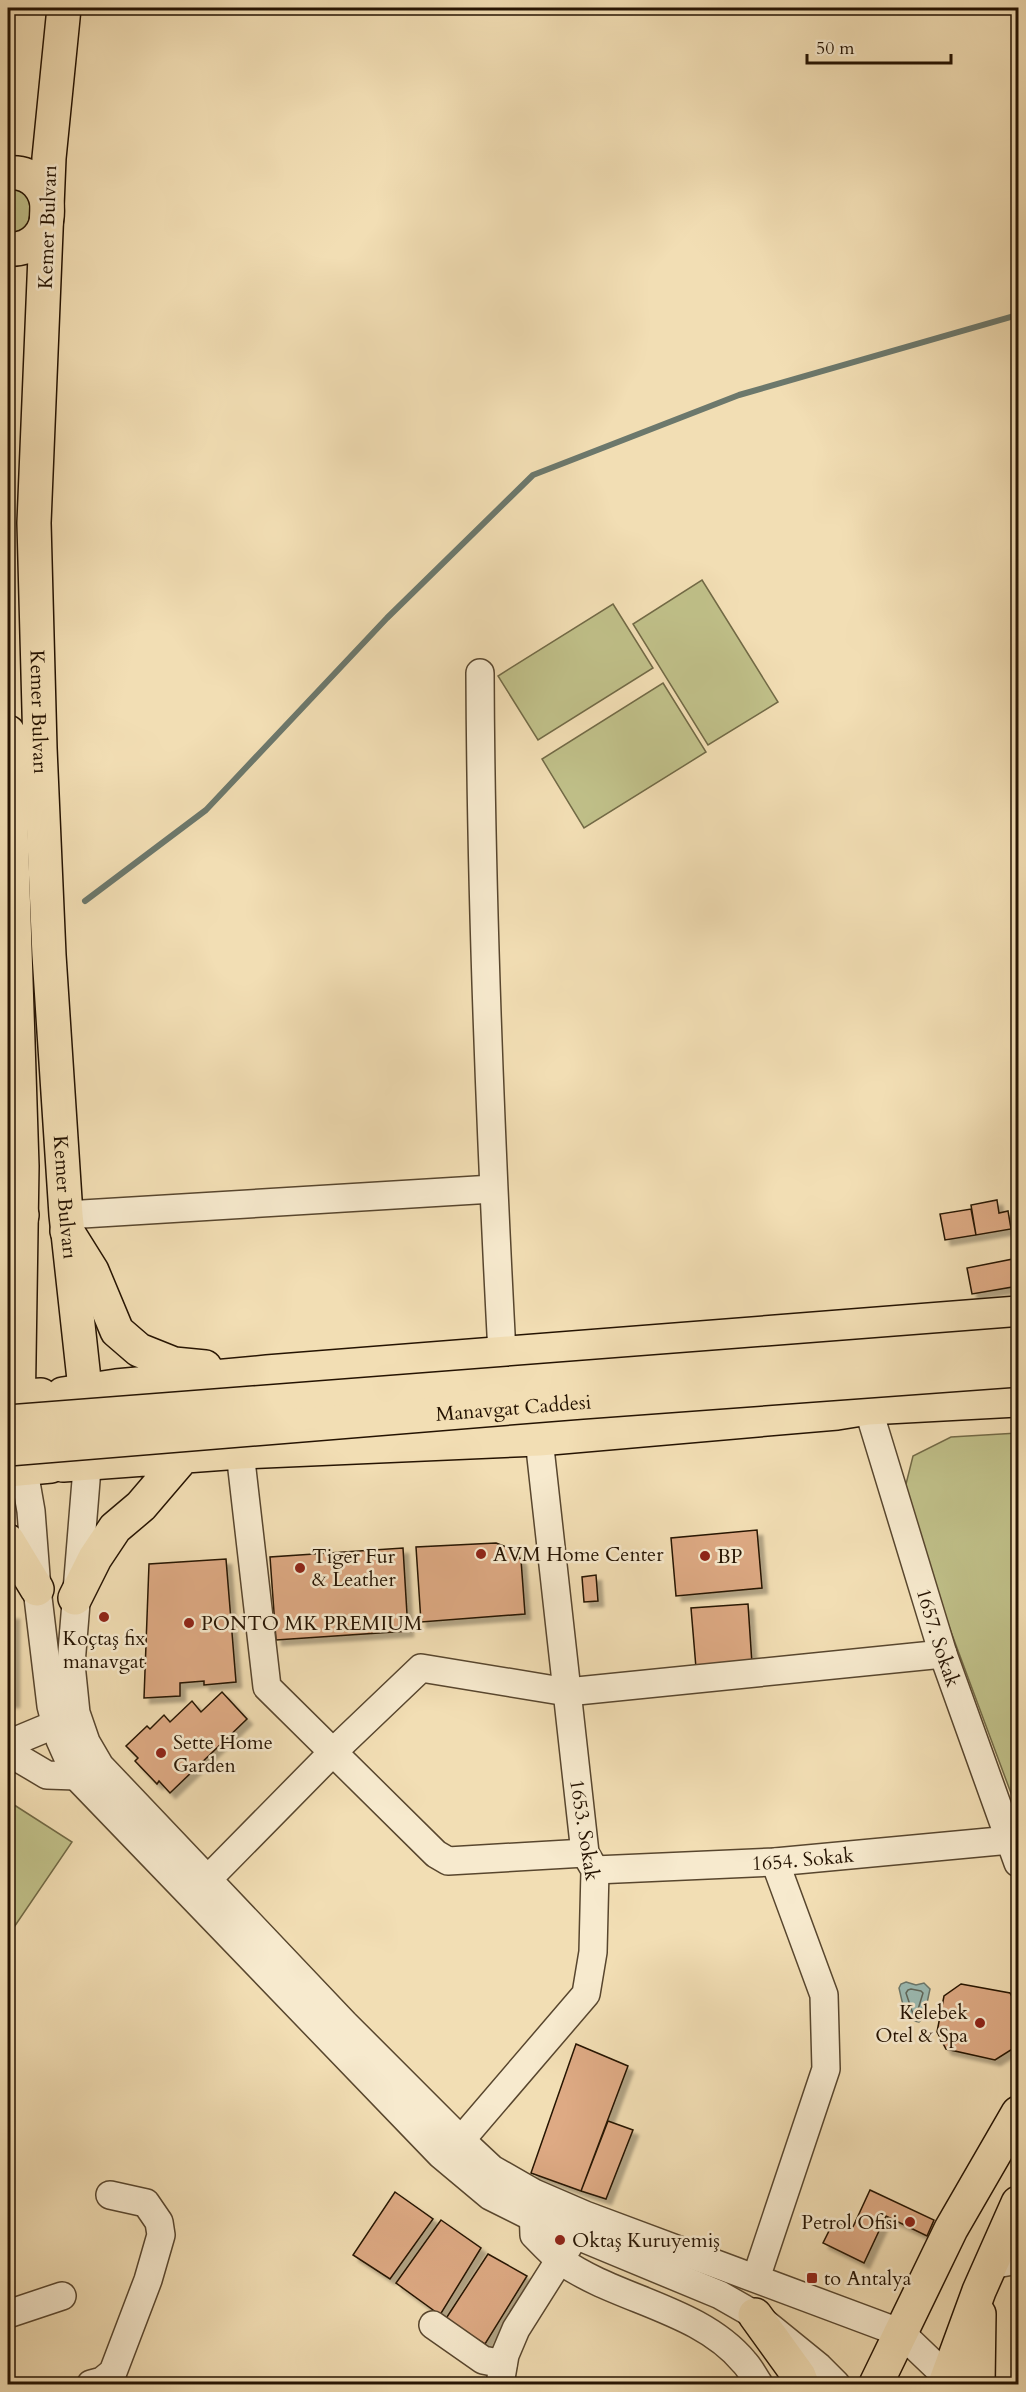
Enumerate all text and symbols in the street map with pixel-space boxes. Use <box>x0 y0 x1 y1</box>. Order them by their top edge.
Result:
scale bar <box>807 27 951 65</box>
text: 50 m <box>816 36 855 61</box>
street label: Kemer Bulvarı <box>32 164 63 289</box>
street label: Kemer Bulvarı <box>23 650 54 775</box>
street label: Kemer Bulvarı <box>47 1134 84 1261</box>
street label: Manavgat Caddesi <box>435 1388 592 1428</box>
place label: AVM Home Center <box>493 1541 664 1568</box>
place label: Tiger Fur & Leather <box>312 1543 396 1593</box>
place label: BP <box>717 1543 743 1570</box>
marker: AVM Home Center <box>474 1547 488 1561</box>
marker: BP <box>698 1549 712 1563</box>
marker: Tiger Fur & Leather <box>293 1561 307 1575</box>
street label: 1657. Sokak <box>910 1585 967 1691</box>
marker: Koçtaş fix manavgat <box>97 1610 111 1624</box>
place label: PONTO MK PREMIUM <box>201 1610 423 1637</box>
marker: PONTO MK PREMIUM <box>182 1616 196 1630</box>
place label: Koçtaş fix manavgat <box>62 1625 146 1675</box>
place label: Sette Home Garden <box>173 1729 273 1779</box>
marker: Sette Home Garden <box>154 1746 168 1760</box>
street label: 1653. Sokak <box>563 1777 606 1883</box>
street label: 1654. Sokak <box>751 1842 855 1877</box>
place label: Kelebek Otel & Spa <box>875 1999 968 2049</box>
marker: Kelebek Otel & Spa <box>973 2016 987 2030</box>
place label: Petrol Ofisi <box>801 2209 898 2236</box>
marker: Petrol Ofisi <box>903 2215 917 2229</box>
place label: Oktaş Kuruyemiş <box>572 2227 720 2254</box>
marker: Oktaş Kuruyemiş <box>553 2233 567 2247</box>
place label: to Antalya <box>824 2265 912 2292</box>
marker: to Antalya <box>805 2271 819 2285</box>

